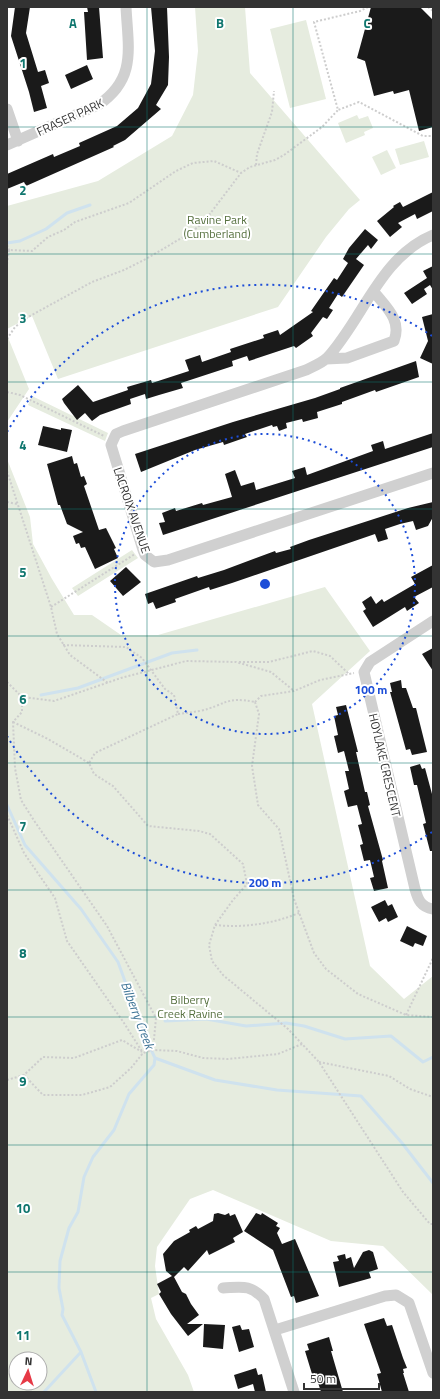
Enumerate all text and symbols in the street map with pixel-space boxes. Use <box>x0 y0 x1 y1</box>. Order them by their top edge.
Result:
text: A <box>69 13 77 33</box>
text: B <box>216 13 224 33</box>
text: C <box>363 13 371 33</box>
text: 1 <box>19 53 27 73</box>
street label: FRASER PARK <box>33 93 107 141</box>
text: 2 <box>19 180 27 200</box>
park label: Ravine Park (Cumberland) <box>183 210 251 243</box>
text: 3 <box>19 308 27 328</box>
text: 4 <box>19 435 27 455</box>
street label: LACROIX AVENUE <box>108 464 156 556</box>
text: 5 <box>19 562 27 582</box>
centre of rings <box>258 577 272 591</box>
text: 100 m <box>355 680 387 699</box>
text: 6 <box>19 689 27 709</box>
street label: HOYLAKE CRESCENT <box>364 711 406 819</box>
text: 7 <box>19 816 27 836</box>
text: 200 m <box>249 873 281 892</box>
text: 8 <box>19 943 27 963</box>
water label: Bilberry Creek <box>116 978 161 1054</box>
park label: Bilberry Creek Ravine <box>157 990 223 1023</box>
text: 9 <box>19 1071 27 1091</box>
text: 10 <box>16 1198 30 1218</box>
text: 11 <box>16 1325 30 1345</box>
north arrow <box>8 1351 48 1391</box>
text: N <box>24 1353 33 1369</box>
scale bar <box>304 1365 379 1391</box>
text: 50 m <box>310 1369 336 1388</box>

